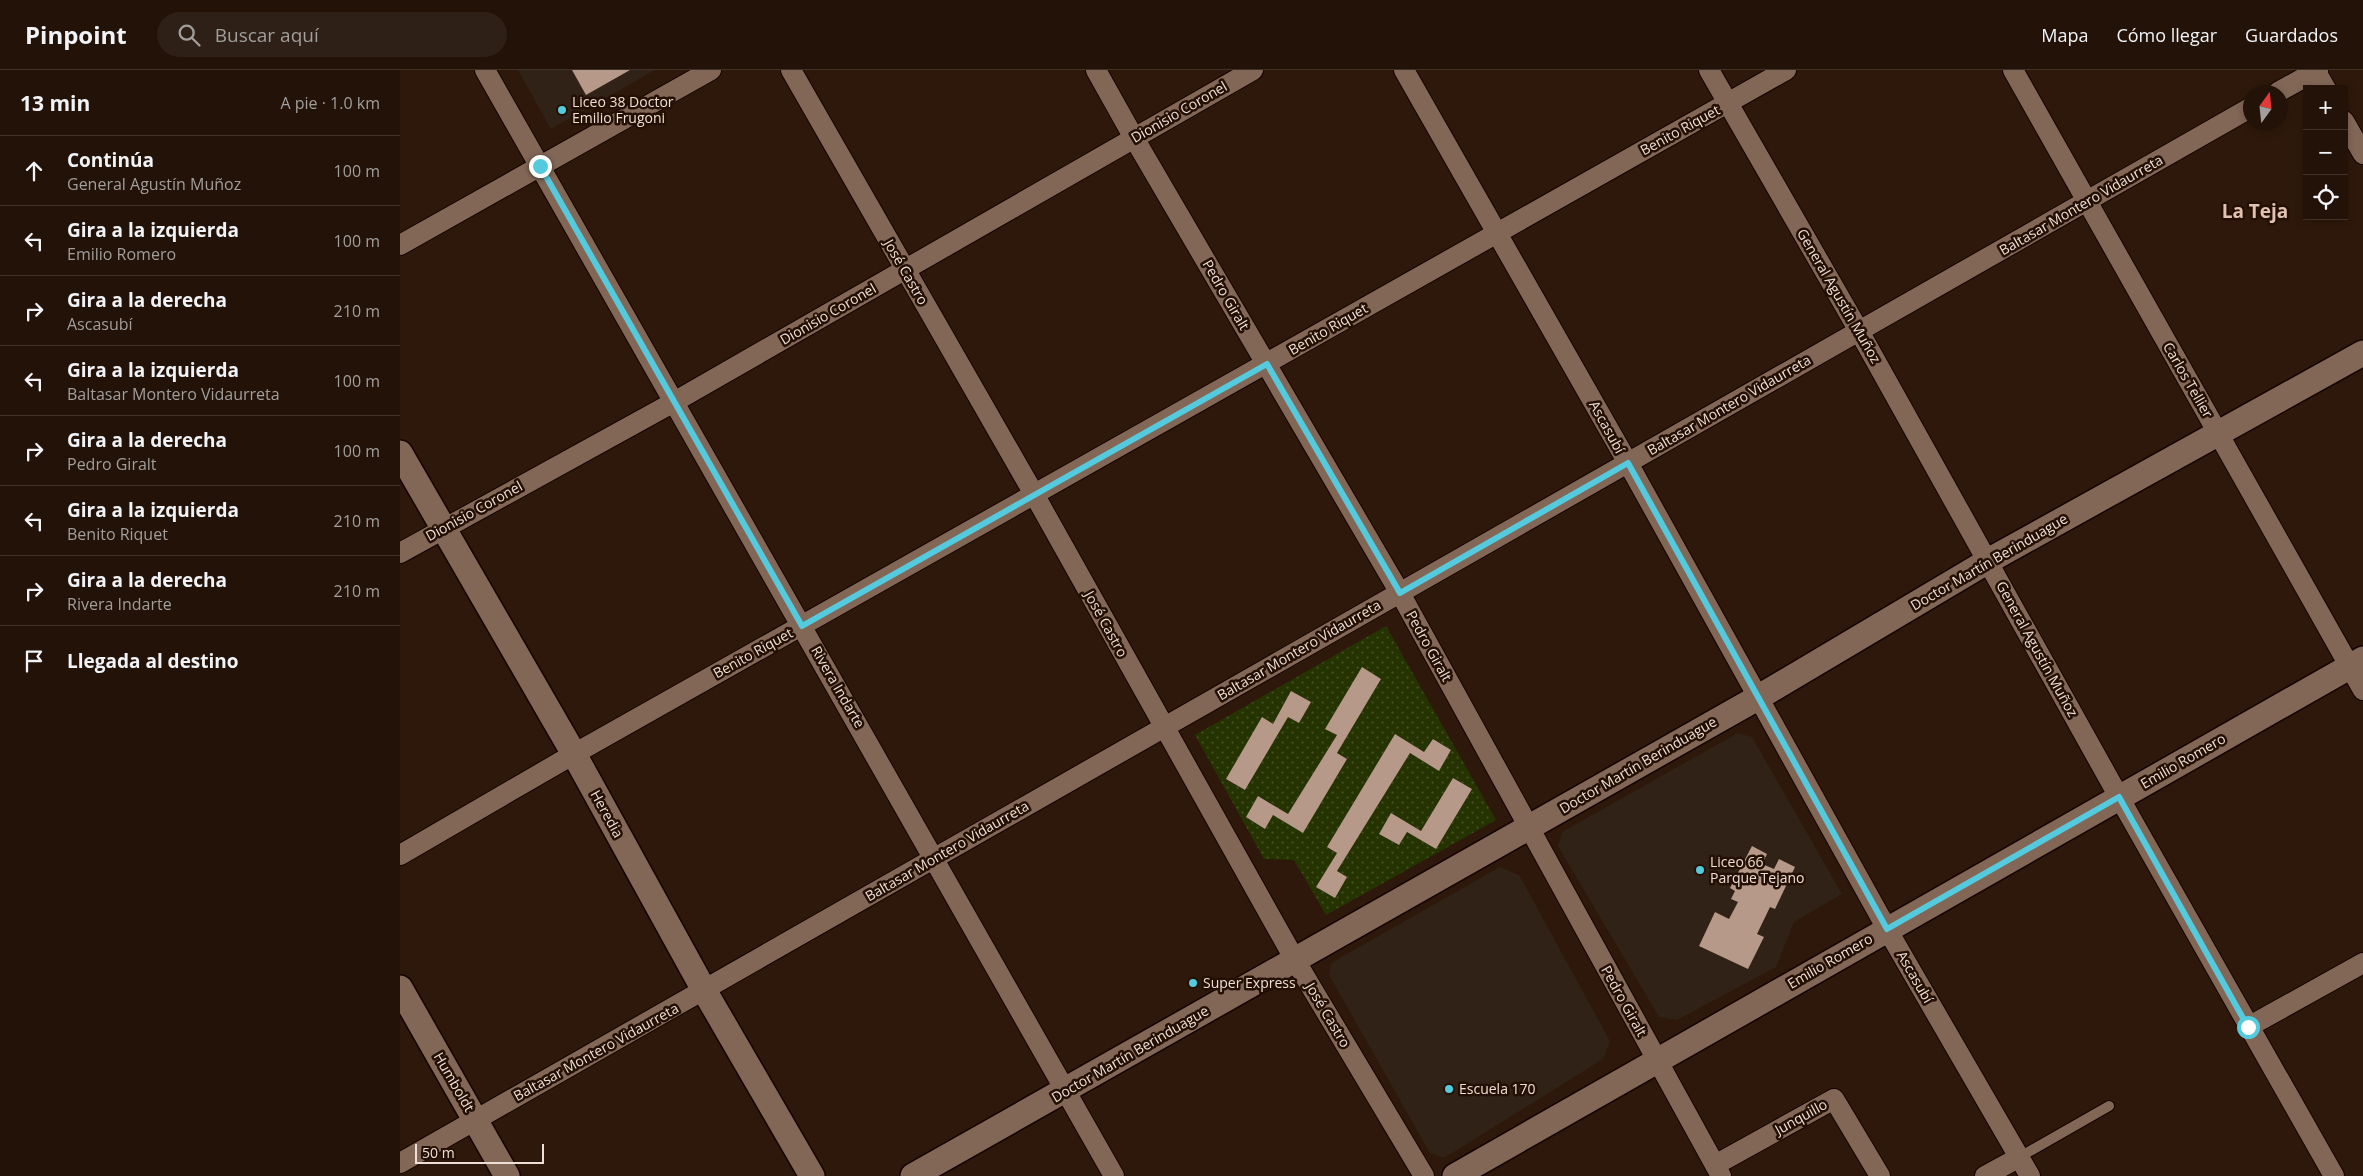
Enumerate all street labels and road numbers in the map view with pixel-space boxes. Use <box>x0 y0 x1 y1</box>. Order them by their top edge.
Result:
street label: Dionisio Coronel <box>1127 76 1230 147</box>
street label: Benito Riquet <box>1637 100 1723 159</box>
street label: Baltasar Montero Vidaurreta <box>1995 150 2166 259</box>
street label: General Agustín Muñoz <box>1793 225 1886 367</box>
street label: José Castro <box>879 234 933 308</box>
street label: Pedro Giralt <box>1199 256 1254 333</box>
street label: Dionisio Coronel <box>776 278 879 349</box>
street label: Benito Riquet <box>1285 298 1371 359</box>
street label: Carlos Tellier <box>2159 338 2218 421</box>
street label: Baltasar Montero Vidaurreta <box>1643 350 1814 459</box>
street label: Ascasubí <box>1585 397 1630 457</box>
street label: Dionisio Coronel <box>422 476 526 545</box>
street label: Doctor Martín Berinduague <box>1907 509 2071 614</box>
street label: General Agustín Muñoz <box>1992 578 2083 720</box>
street label: José Castro <box>1080 586 1132 660</box>
street label: Baltasar Montero Vidaurreta <box>1213 595 1384 704</box>
street label: Pedro Giralt <box>1402 607 1457 685</box>
street label: Benito Riquet <box>710 623 796 682</box>
street label: Rivera Indarte <box>807 642 870 731</box>
street label: Doctor Martín Berinduague <box>1556 712 1720 817</box>
street label: Emilio Romero <box>2137 728 2229 793</box>
street label: Heredia <box>587 787 628 841</box>
street label: Baltasar Montero Vidaurreta <box>861 796 1032 905</box>
street label: Emilio Romero <box>1784 928 1876 993</box>
street label: Ascasubí <box>1893 947 1938 1007</box>
street label: Pedro Giralt <box>1597 962 1652 1040</box>
street label: José Castro <box>1301 977 1355 1051</box>
street label: Baltasar Montero Vidaurreta <box>510 998 682 1105</box>
street label: Doctor Martín Berinduague <box>1048 1001 1212 1106</box>
street label: Humboldt <box>430 1048 479 1115</box>
street label: Junquillo <box>1769 1094 1830 1140</box>

